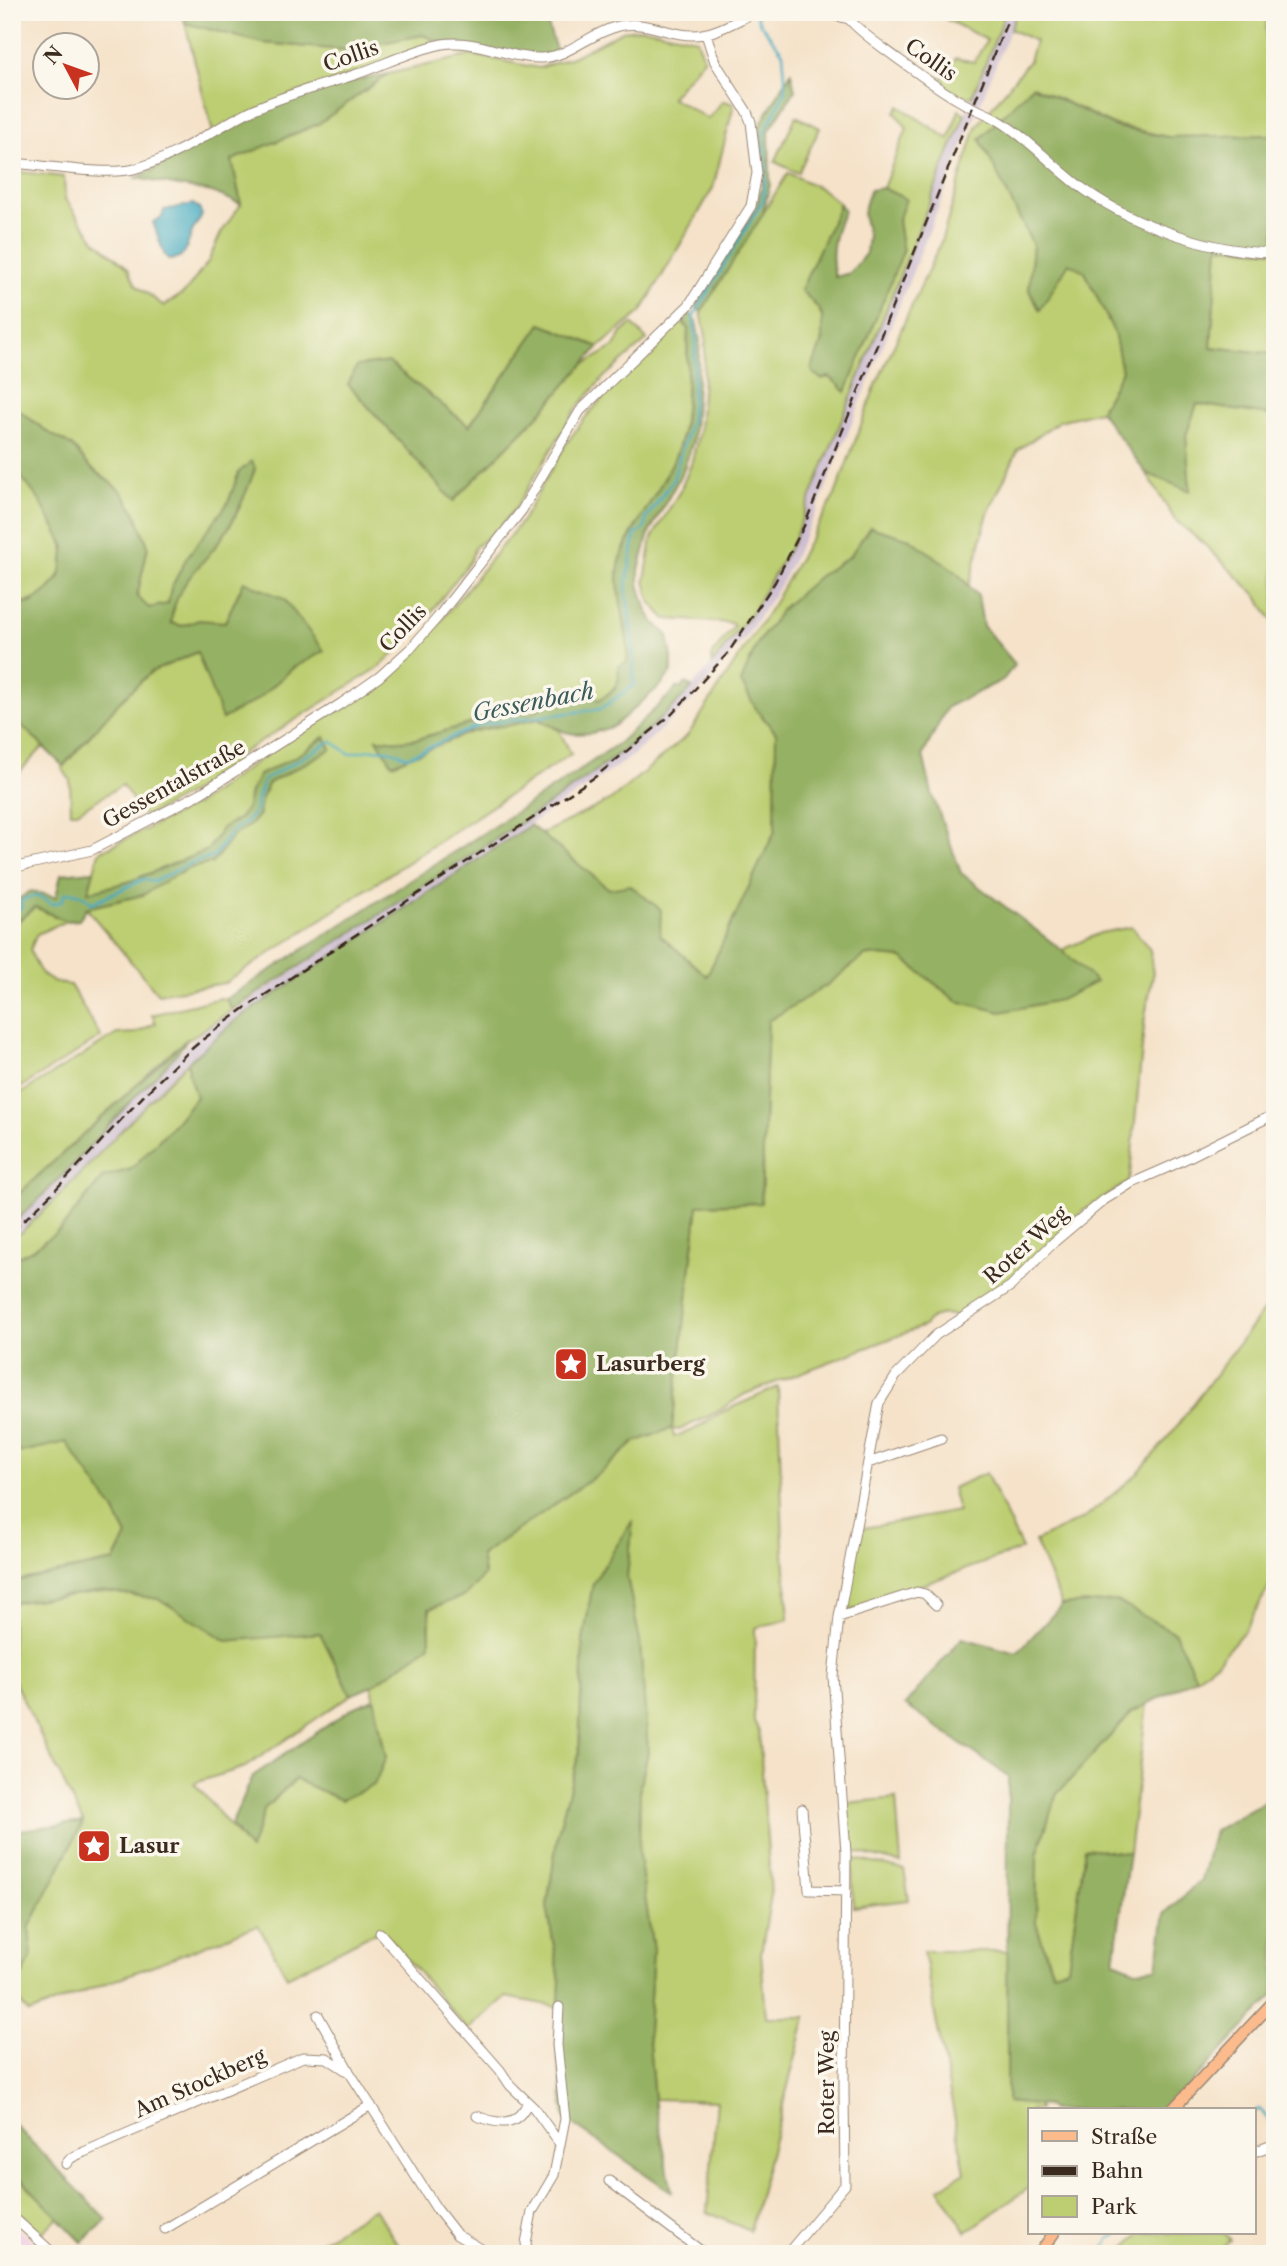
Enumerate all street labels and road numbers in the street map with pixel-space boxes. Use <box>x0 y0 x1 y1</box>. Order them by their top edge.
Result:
street label: Collis <box>901 33 962 86</box>
street label: Collis <box>320 34 382 77</box>
street label: Collis <box>374 598 431 657</box>
street label: Gessentalstraße <box>98 734 249 833</box>
street label: Roter Weg <box>978 1200 1074 1289</box>
street label: Roter Weg <box>814 2030 839 2135</box>
street label: Am Stockberg <box>129 2042 270 2123</box>

